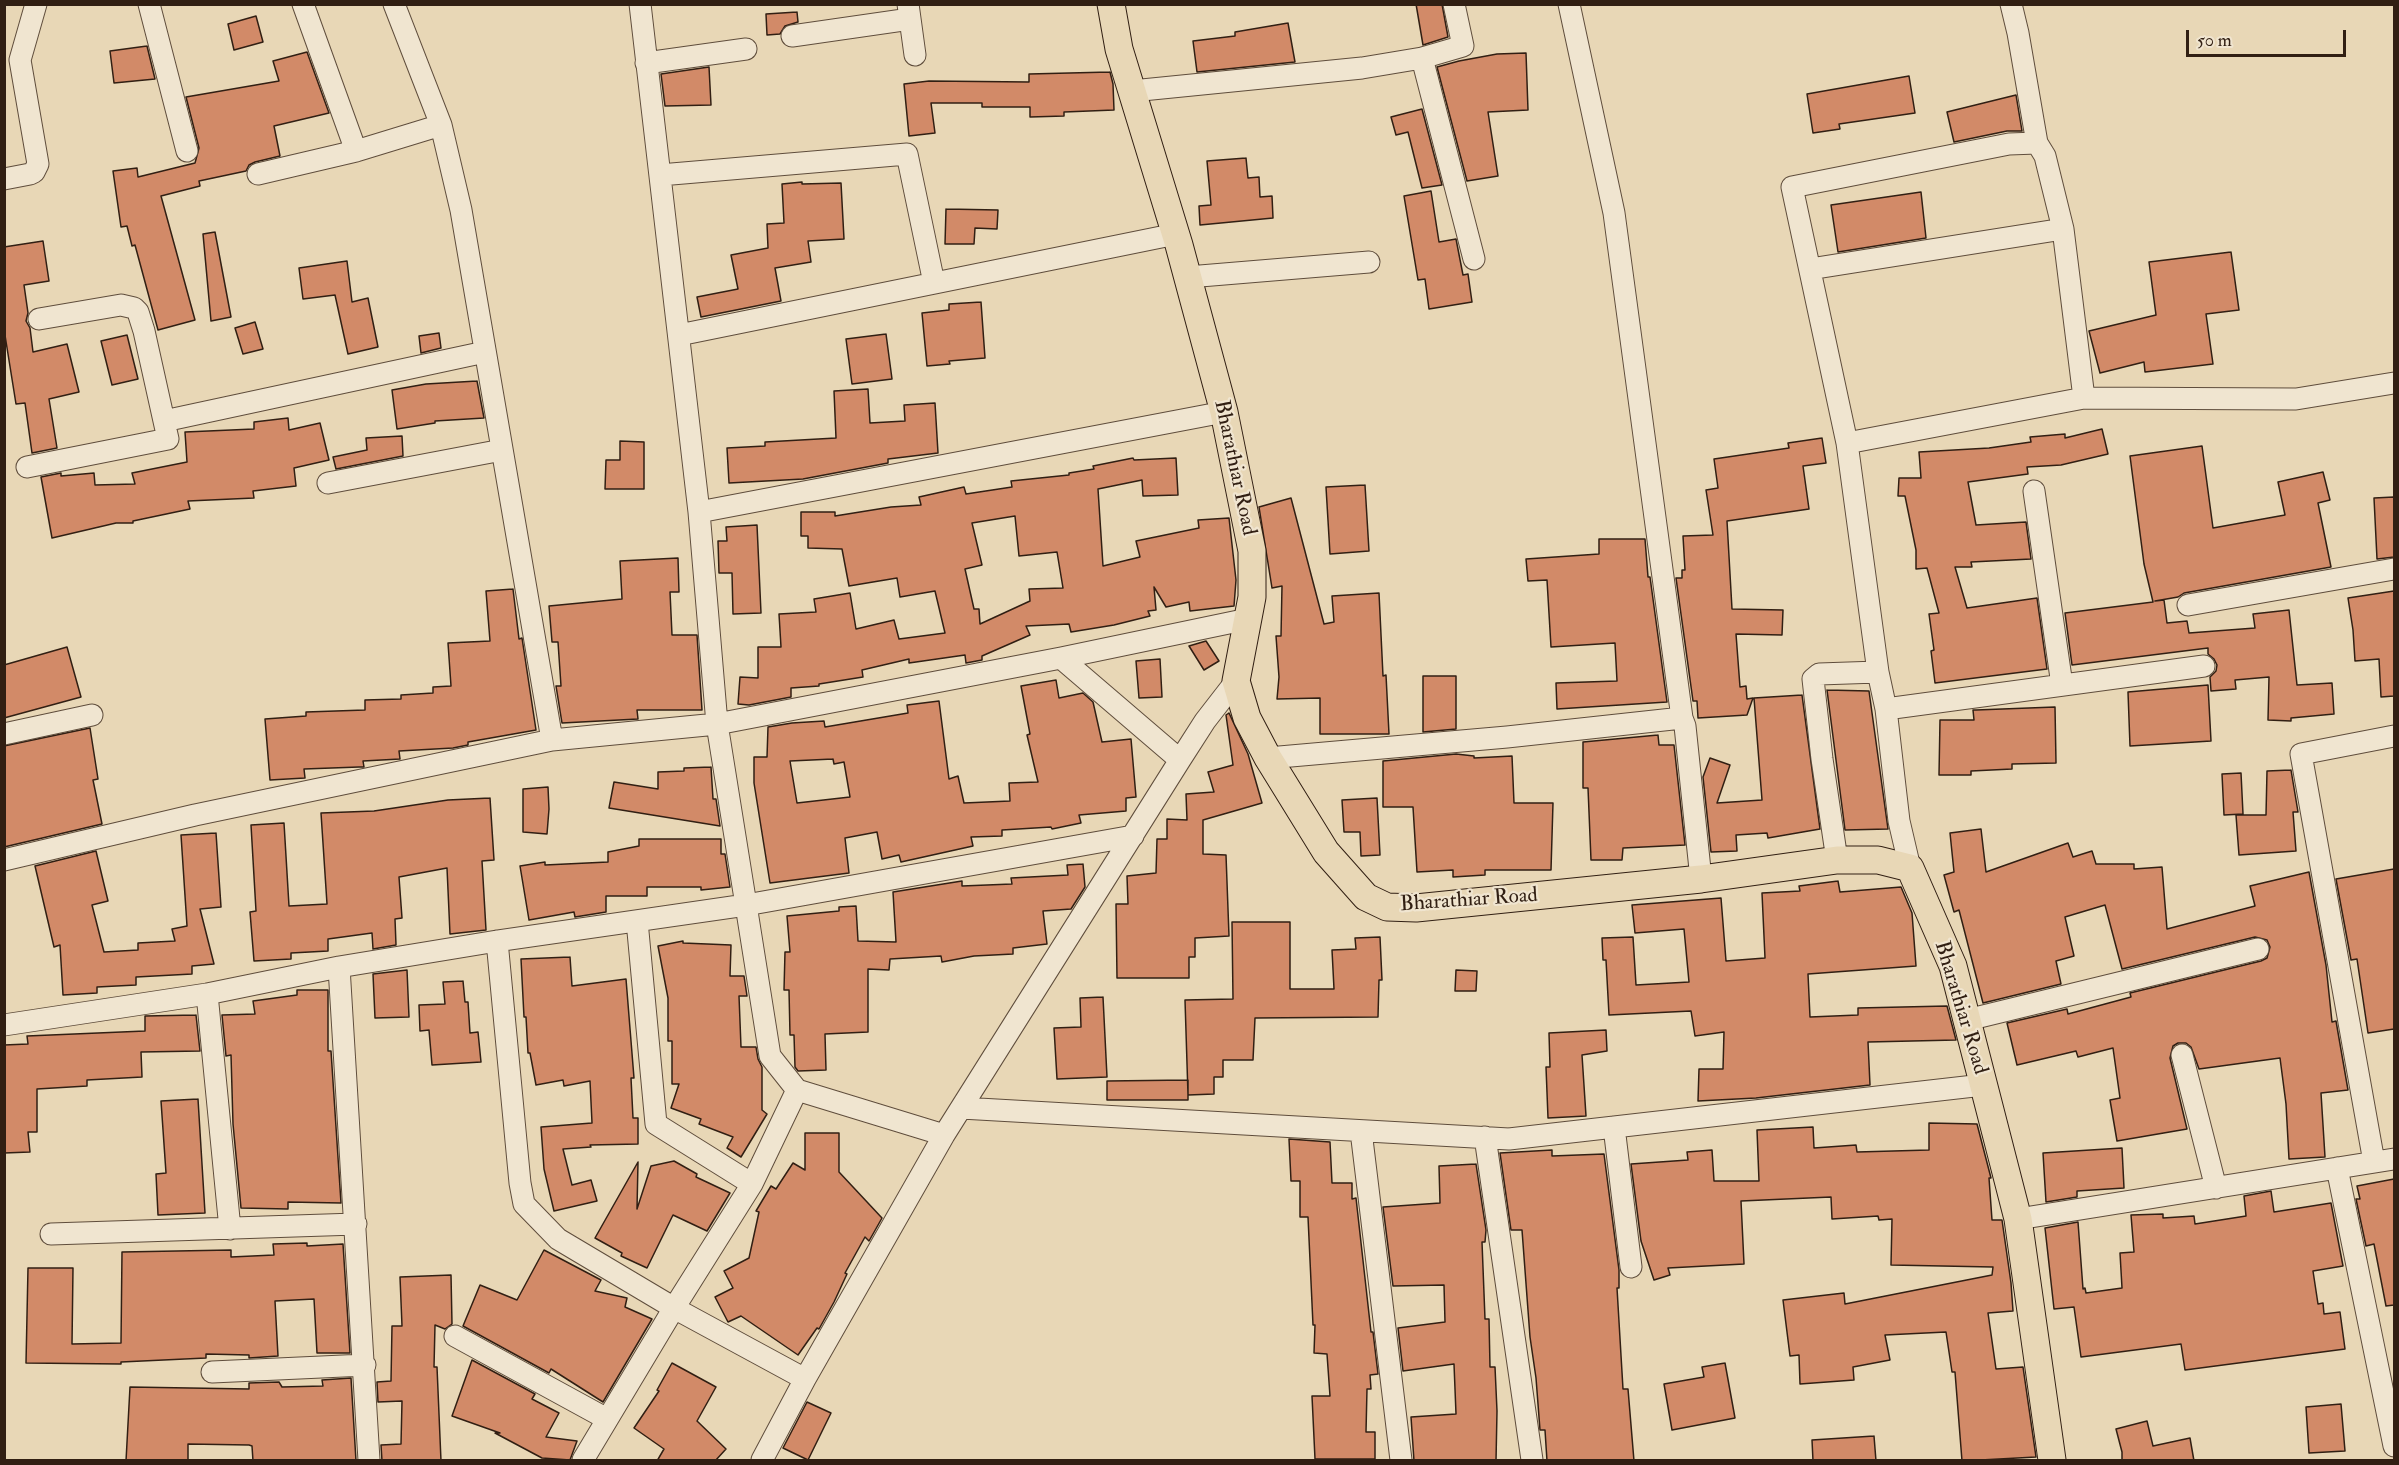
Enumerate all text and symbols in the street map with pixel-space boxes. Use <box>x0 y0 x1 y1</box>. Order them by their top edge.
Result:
scale bar <box>2189 18 2350 56</box>
text: 50 m <box>2197 29 2232 52</box>
street label: Bharathiar Road <box>1207 398 1261 538</box>
street label: Bharathiar Road <box>1399 884 1539 918</box>
street label: Bharathiar Road <box>1928 938 1992 1078</box>

